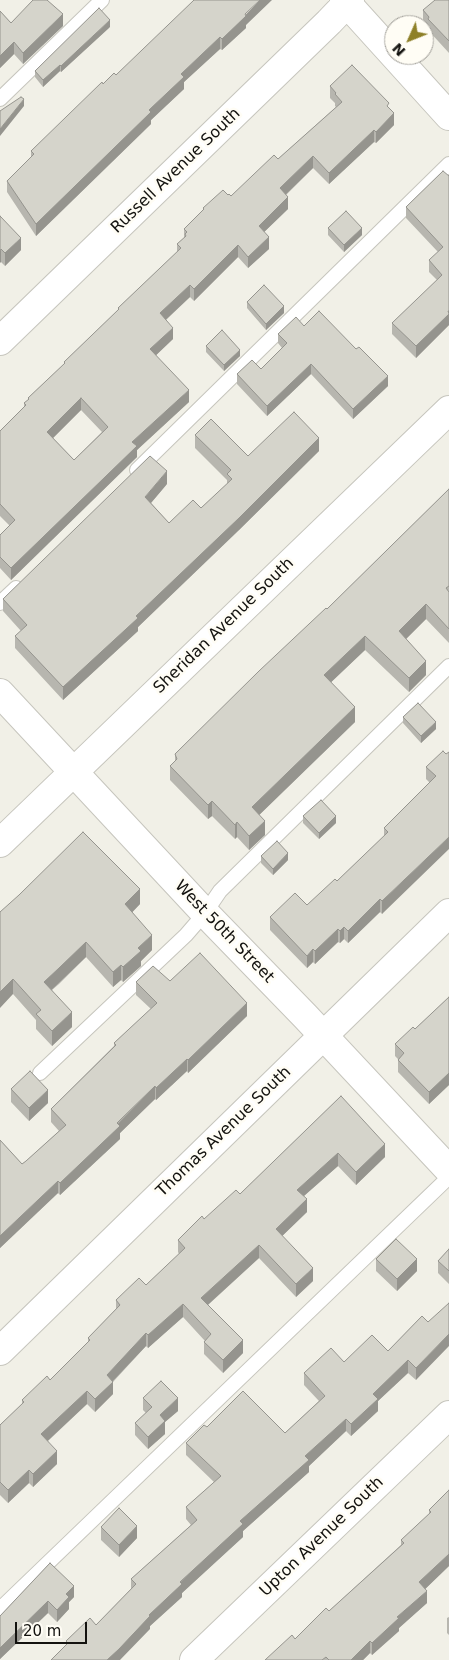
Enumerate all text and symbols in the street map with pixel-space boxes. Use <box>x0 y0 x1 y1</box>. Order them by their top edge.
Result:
north arrow <box>384 15 434 65</box>
text: N <box>389 40 409 59</box>
street label: Russell Avenue South <box>107 104 245 238</box>
street label: Sheridan Avenue South <box>150 554 298 698</box>
street label: West 50th Street <box>170 877 278 987</box>
street label: Thomas Avenue South <box>153 1063 295 1201</box>
street label: Upton Avenue South <box>256 1473 388 1601</box>
scale bar <box>18 1612 90 1644</box>
text: 20 m <box>23 1622 61 1640</box>

